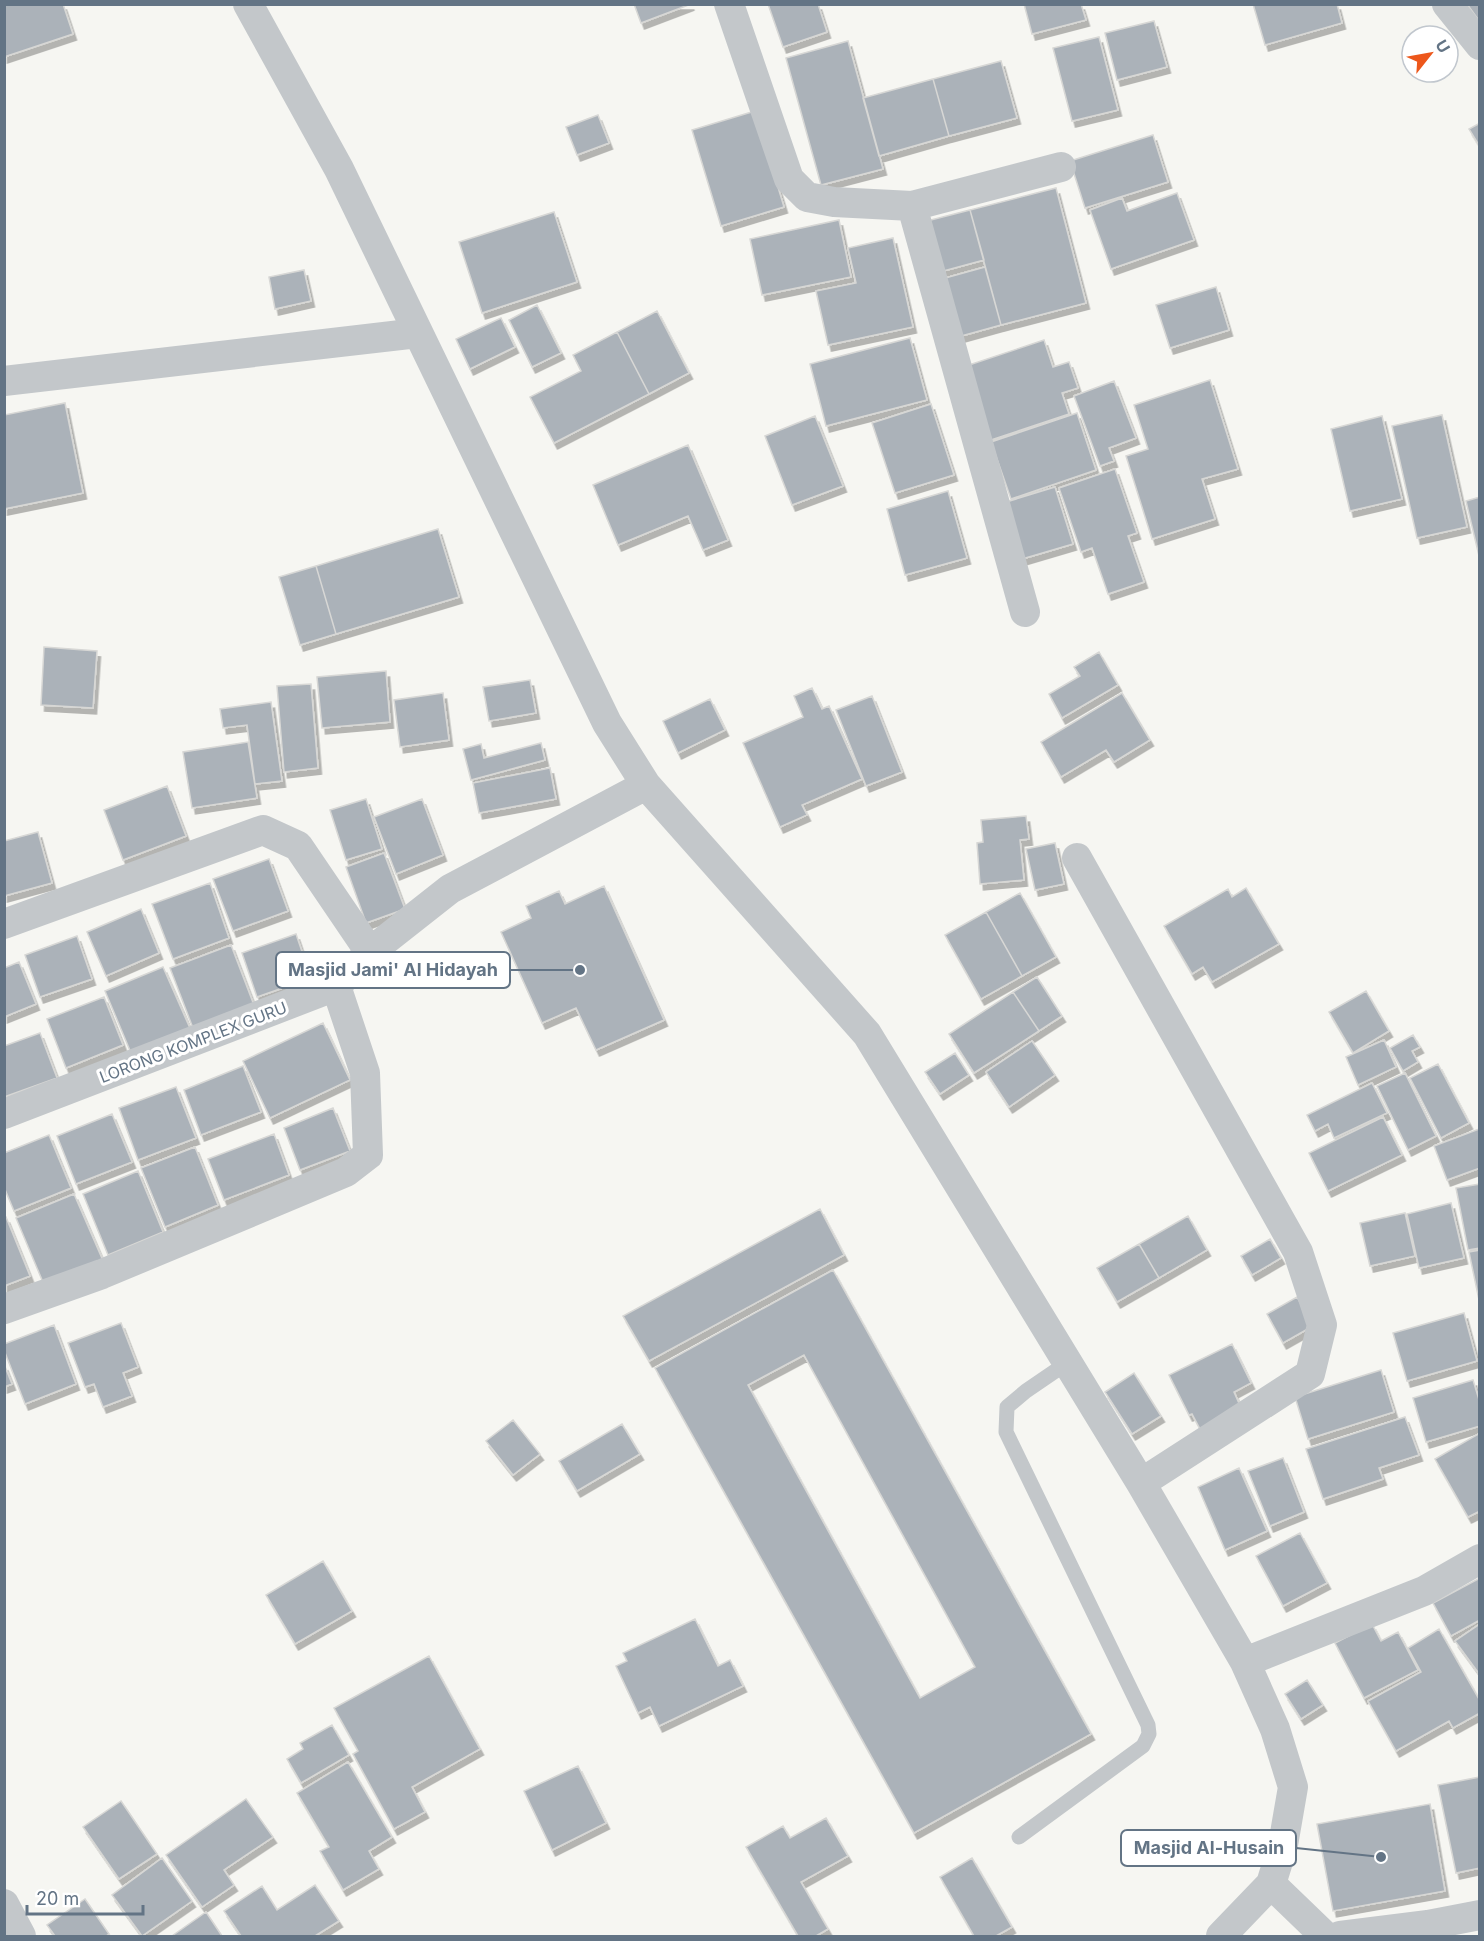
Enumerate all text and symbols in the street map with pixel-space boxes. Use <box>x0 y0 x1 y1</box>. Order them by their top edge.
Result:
north arrow <box>1400 24 1460 84</box>
text: U <box>1431 36 1454 56</box>
callout: Masjid Jami' Al Hidayah <box>276 952 510 988</box>
text: Masjid Jami' Al Hidayah <box>288 959 498 980</box>
street label: LORONG KOMPLEX GURU <box>96 997 290 1087</box>
callout: Masjid Al-Husain <box>1121 1830 1296 1866</box>
text: Masjid Al-Husain <box>1134 1837 1284 1858</box>
scale bar <box>27 1878 142 1916</box>
text: 20 m <box>36 1888 79 1909</box>

